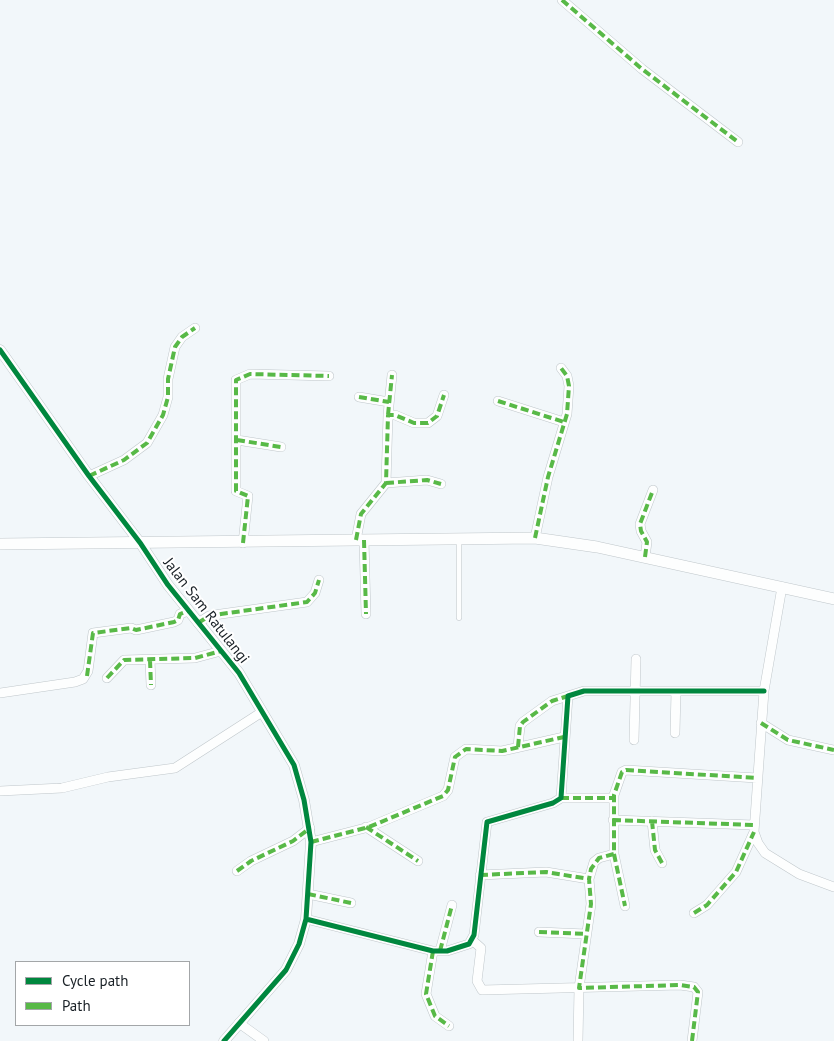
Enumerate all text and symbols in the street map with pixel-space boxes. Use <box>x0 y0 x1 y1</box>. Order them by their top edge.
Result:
street label: Jalan Sam Ratulangi <box>159 555 253 667</box>
legend <box>15 961 190 1026</box>
text: Cycle path <box>62 971 128 990</box>
text: Path <box>62 996 91 1015</box>

